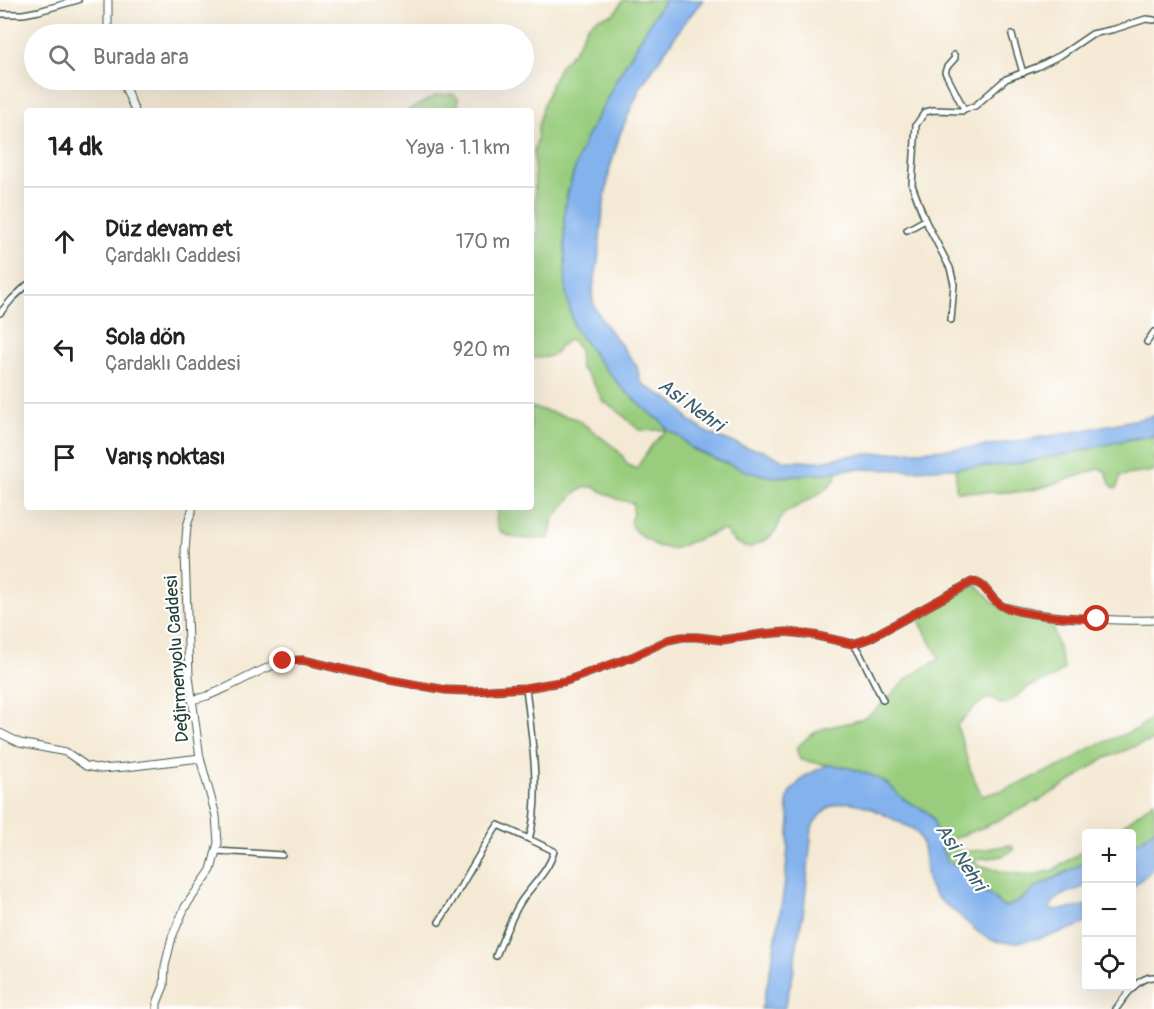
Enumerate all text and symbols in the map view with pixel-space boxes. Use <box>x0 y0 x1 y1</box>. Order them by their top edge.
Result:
search box <box>24 24 534 90</box>
icon: search <box>45 41 78 74</box>
text: Burada ara <box>93 43 189 71</box>
text: 14 dk <box>48 131 102 163</box>
text: Yaya · 1.1 km <box>406 135 510 160</box>
text: Düz devam et <box>105 215 232 243</box>
icon: ahead <box>48 225 81 258</box>
text: 170 m <box>456 229 510 254</box>
text: Çardaklı Caddesi <box>105 243 240 268</box>
text: Sola dön <box>105 323 185 351</box>
icon: left <box>48 333 81 366</box>
text: 920 m <box>453 337 510 362</box>
text: Çardaklı Caddesi <box>105 351 240 376</box>
water label: Asi Nehri <box>653 373 732 439</box>
icon: arrive <box>48 441 81 474</box>
text: Varış noktası <box>105 443 226 471</box>
street label: Değirmenyolu Caddesi <box>160 575 194 743</box>
route start <box>1083 605 1109 631</box>
route end <box>269 647 295 673</box>
water label: Asi Nehri <box>930 819 994 898</box>
map controls <box>1082 829 1136 991</box>
button: + <box>1082 829 1136 883</box>
button: − <box>1082 883 1136 937</box>
button: locate <box>1082 937 1136 991</box>

